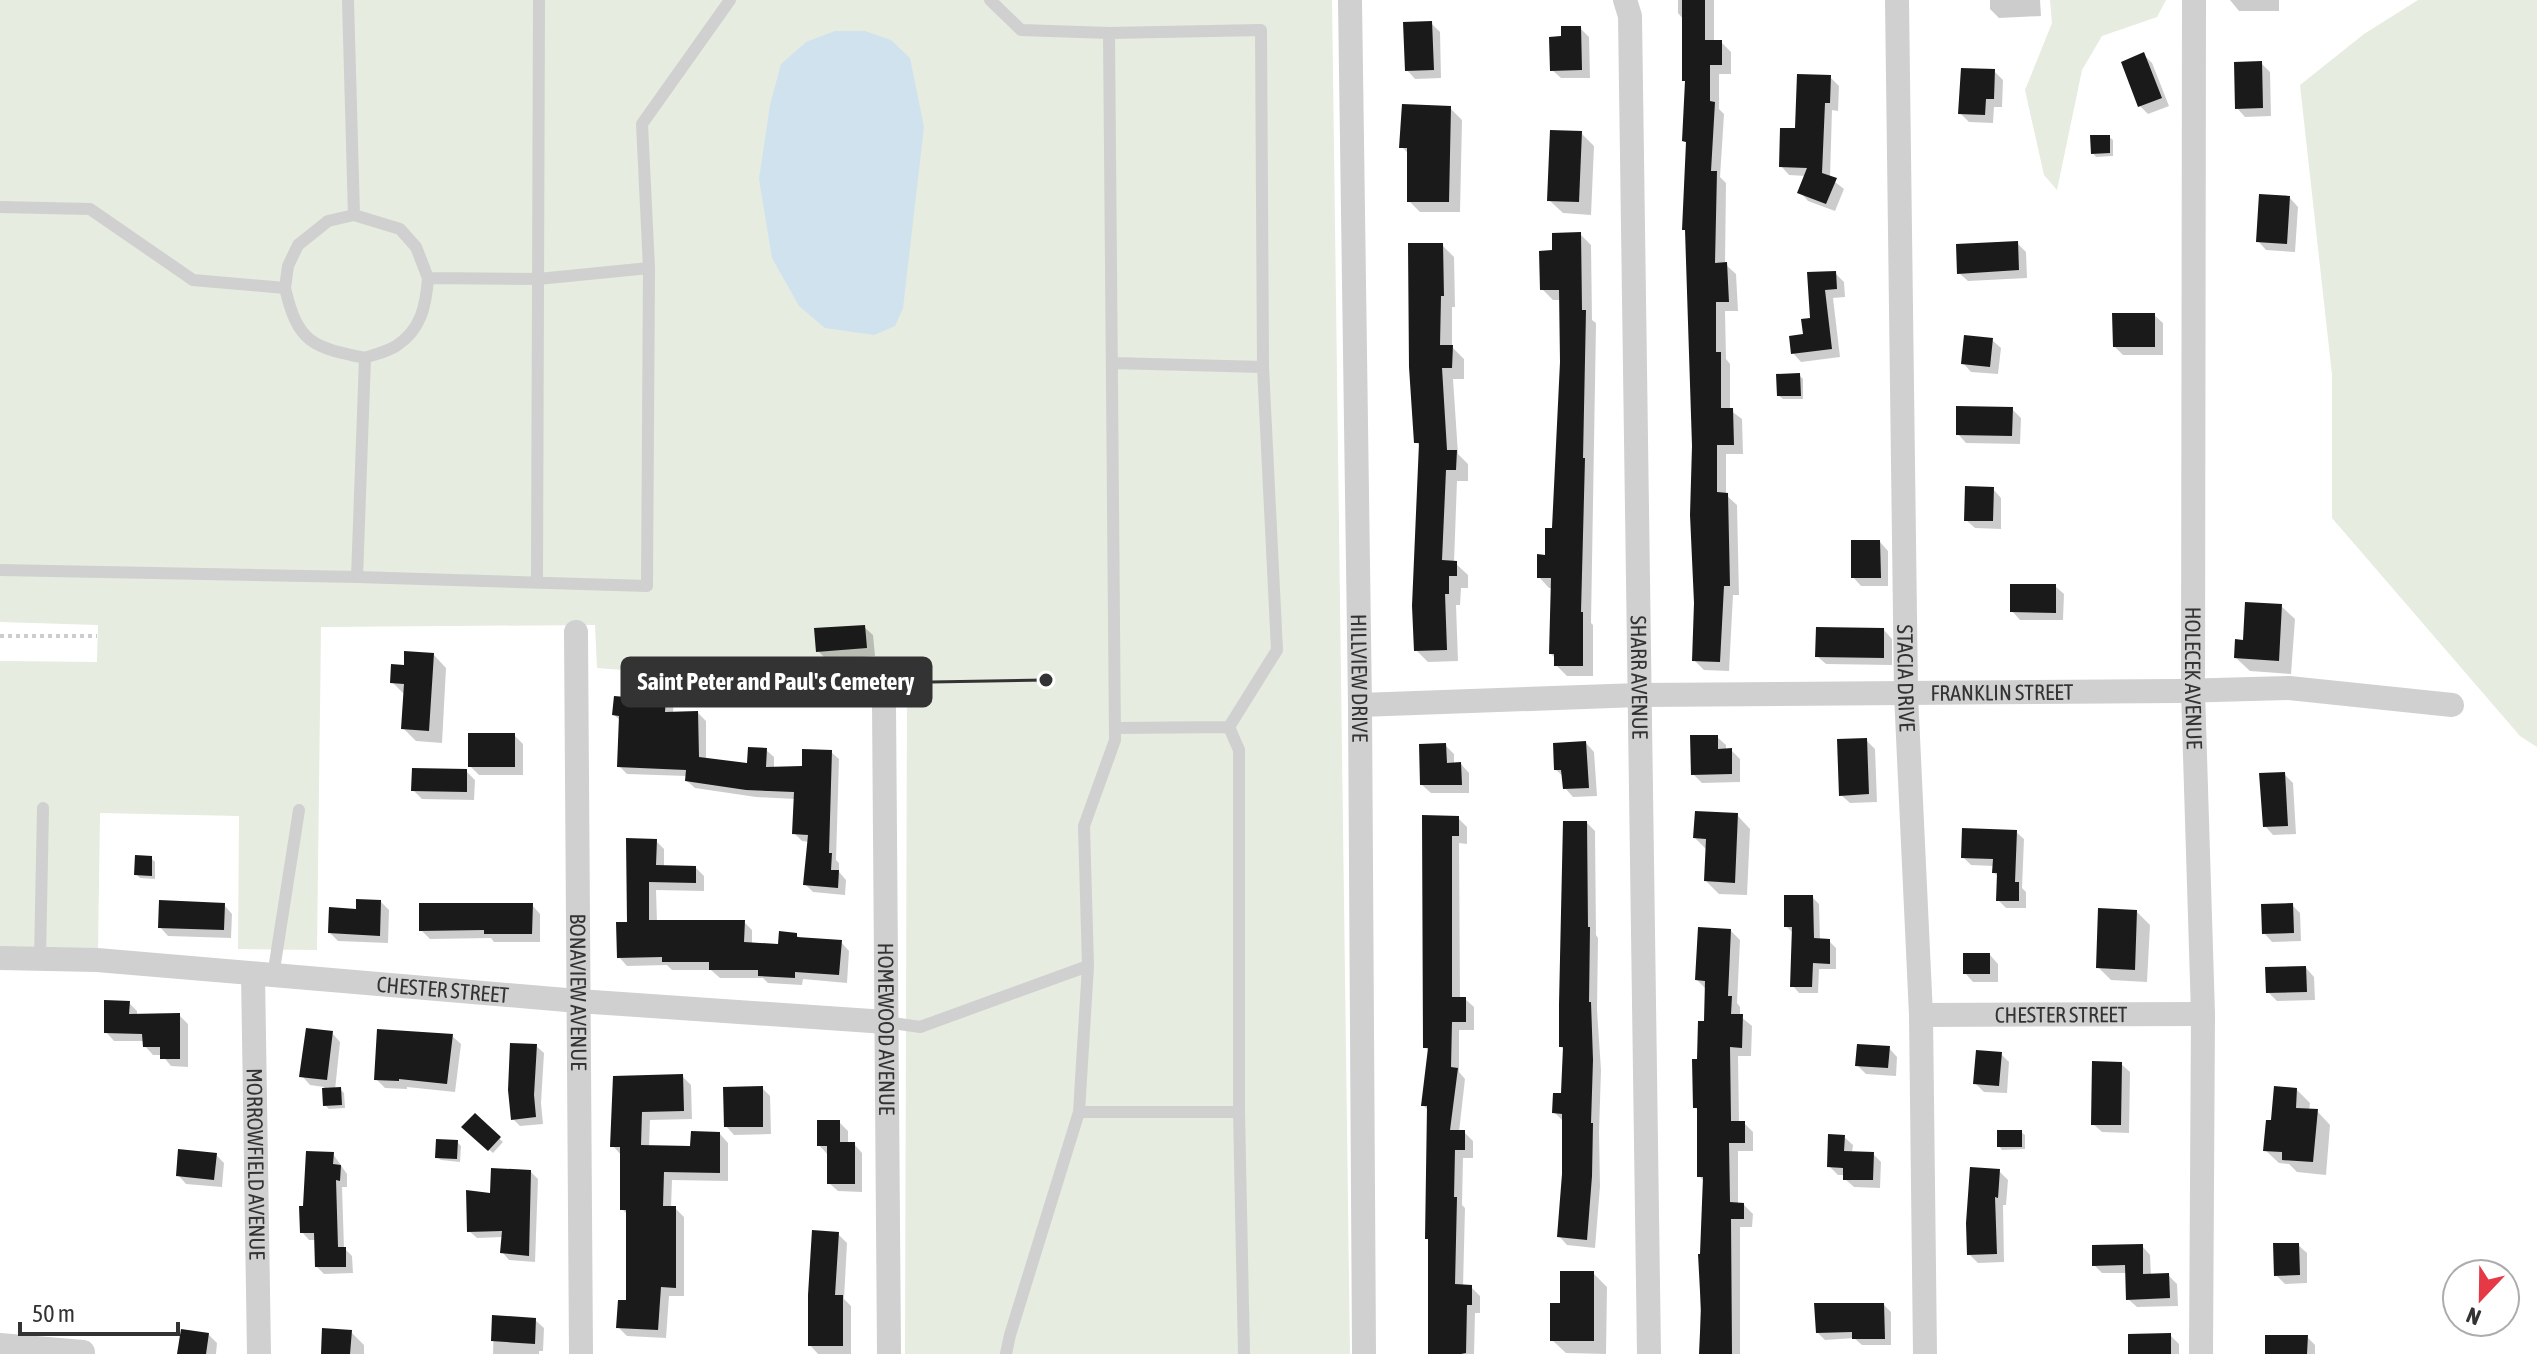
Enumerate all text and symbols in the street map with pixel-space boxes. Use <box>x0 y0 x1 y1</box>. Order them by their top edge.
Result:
street label: HOLECEK AVENUE <box>2180 607 2208 750</box>
street label: HILLVIEW DRIVE <box>1346 614 1373 743</box>
street label: SHARR AVENUE <box>1626 615 1653 740</box>
street label: STACIA DRIVE <box>1892 624 1921 733</box>
callout: Saint Peter and Paul's Cemetery <box>622 658 931 706</box>
text: Saint Peter and Paul's Cemetery <box>638 668 915 695</box>
street label: FRANKLIN STREET <box>1930 679 2074 706</box>
street label: BONAVIEW AVENUE <box>565 913 592 1071</box>
street label: HOMEWOOD AVENUE <box>873 943 900 1116</box>
street label: CHESTER STREET <box>375 971 510 1008</box>
street label: CHESTER STREET <box>1995 1001 2128 1028</box>
street label: MORROWFIELD AVENUE <box>241 1068 271 1261</box>
north arrow <box>2441 1258 2521 1338</box>
scale bar <box>20 1286 178 1336</box>
text: 50 m <box>32 1300 75 1327</box>
text: N <box>2463 1302 2484 1331</box>

